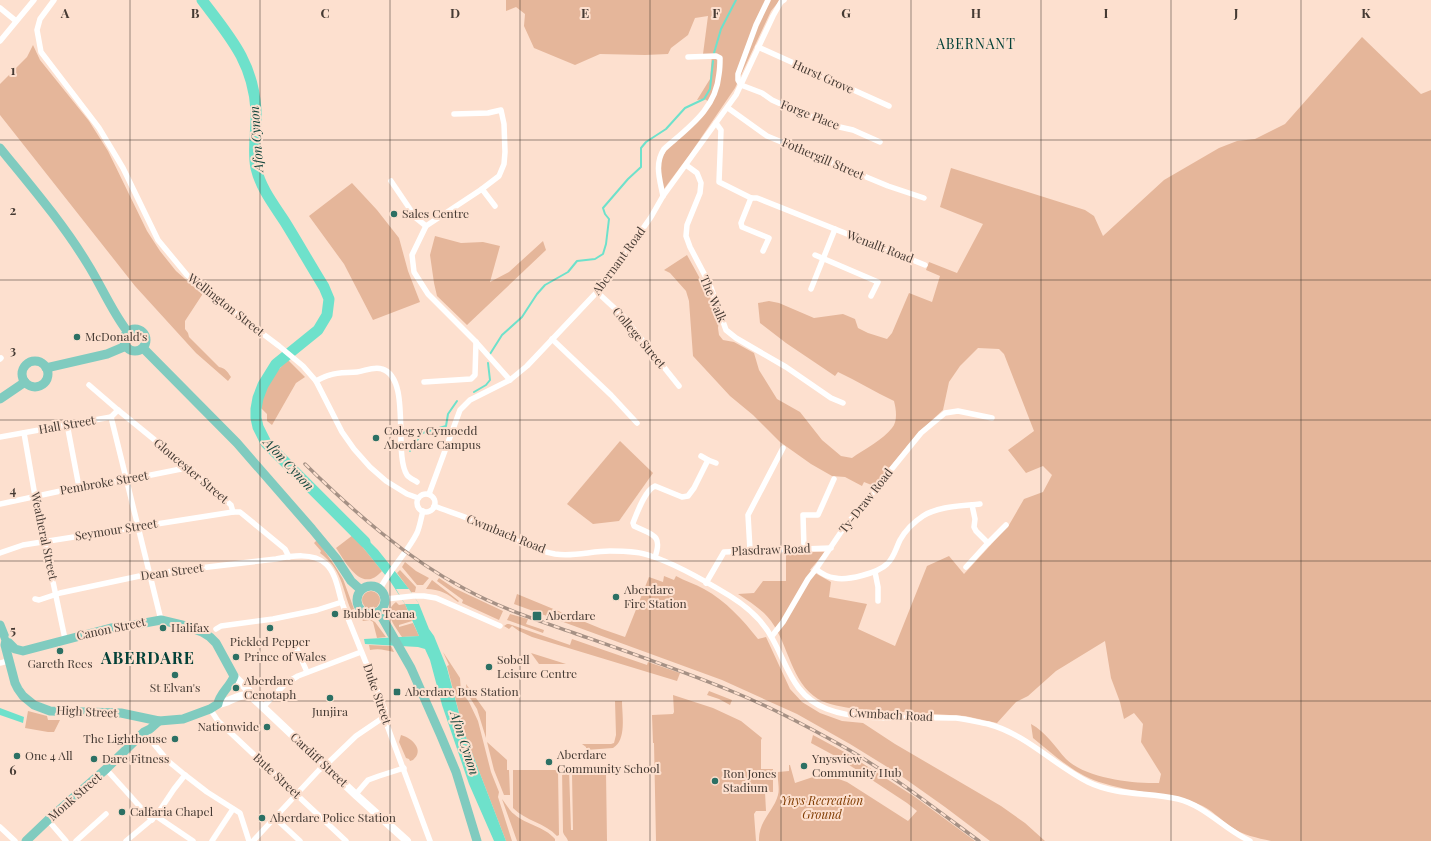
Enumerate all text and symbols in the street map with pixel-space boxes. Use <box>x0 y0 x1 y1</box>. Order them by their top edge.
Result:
text: A <box>60 4 70 21</box>
text: B <box>191 4 200 21</box>
text: C <box>320 4 330 21</box>
text: D <box>450 4 460 21</box>
text: E <box>581 4 589 21</box>
text: F <box>712 4 720 21</box>
text: G <box>841 4 851 21</box>
text: H <box>971 4 981 21</box>
text: I <box>1104 4 1109 21</box>
text: J <box>1233 4 1239 21</box>
text: K <box>1361 4 1371 21</box>
district label: ABERNANT <box>935 34 1016 53</box>
street label: Hurst Grove <box>790 55 857 97</box>
text: 1 <box>11 61 16 78</box>
street label: Forge Place <box>779 95 842 133</box>
water label: Afon Cynon <box>245 106 266 175</box>
street label: Fothergill Street <box>780 134 868 183</box>
text: 2 <box>10 201 17 218</box>
place label: Sales Centre <box>402 205 469 221</box>
marker: Sales Centre <box>389 209 399 219</box>
street label: Abernant Road <box>588 223 648 298</box>
street label: Wenallt Road <box>844 226 916 266</box>
street label: Wellington Street <box>184 269 269 340</box>
street label: The Walk <box>697 273 731 325</box>
street label: College Street <box>610 303 670 372</box>
place label: McDonald's <box>85 328 147 344</box>
marker: McDonald's <box>72 332 82 342</box>
text: 3 <box>10 341 16 358</box>
street label: Hall Street <box>37 411 97 437</box>
place label: Coleg y Cymoedd Aberdare Campus <box>383 422 481 452</box>
water label: Afon Cynon <box>259 432 318 494</box>
marker: Coleg y Cymoedd Aberdare Campus <box>371 433 381 443</box>
street label: Gloucester Street <box>151 434 233 507</box>
street label: Ty-Draw Road <box>835 465 896 536</box>
street label: Pembroke Street <box>58 466 150 498</box>
text: 4 <box>10 481 17 498</box>
street label: Weatheral Street <box>28 489 62 582</box>
street label: Cwmbach Road <box>464 510 548 556</box>
street label: Seymour Street <box>74 515 159 543</box>
street label: Plasdraw Road <box>731 540 811 558</box>
street label: Dean Street <box>139 559 205 583</box>
place label: Aberdare Fire Station <box>623 581 687 611</box>
marker: Aberdare Fire Station <box>611 592 621 602</box>
place label: Bubble Teana <box>343 605 415 621</box>
place label: Aberdare <box>545 607 596 623</box>
marker: Bubble Teana <box>330 609 340 619</box>
marker: Aberdare <box>531 610 543 622</box>
street label: Canon Street <box>75 613 148 643</box>
place label: Halifax <box>171 619 210 635</box>
text: 5 <box>10 621 16 638</box>
marker: Halifax <box>158 623 168 633</box>
marker: Pickled Pepper <box>265 623 275 633</box>
place label: Pickled Pepper <box>230 633 311 649</box>
marker: Gareth Rees <box>55 646 65 656</box>
district label: ABERDARE <box>100 647 195 668</box>
place label: Prince of Wales <box>244 648 326 664</box>
place label: Sobell Leisure Centre <box>497 651 577 681</box>
marker: Prince of Wales <box>231 652 241 662</box>
place label: Gareth Rees <box>27 655 93 671</box>
street label: Duke Street <box>360 661 396 727</box>
marker: Sobell Leisure Centre <box>484 662 494 672</box>
marker: St Elvan's <box>170 670 180 680</box>
place label: Aberdare Cenotaph <box>243 672 296 702</box>
place label: St Elvan's <box>150 679 200 695</box>
marker: Aberdare Cenotaph <box>231 683 241 693</box>
place label: Aberdare Bus Station <box>404 683 519 699</box>
marker: Aberdare Bus Station <box>392 687 402 697</box>
marker: Junjira <box>325 693 335 703</box>
street label: High Street <box>56 701 119 721</box>
place label: Junjira <box>311 703 348 719</box>
street label: Cwmbach Road <box>849 704 933 724</box>
water label: Afon Cynon <box>447 707 484 777</box>
place label: Nationwide <box>198 718 259 734</box>
marker: Nationwide <box>262 722 272 732</box>
street label: Cardiff Street <box>288 729 352 790</box>
place label: The Lighthouse <box>83 730 167 746</box>
marker: The Lighthouse <box>170 734 180 744</box>
place label: Aberdare Community School <box>556 746 660 776</box>
place label: One 4 All <box>25 747 73 763</box>
street label: Bute Street <box>250 749 306 802</box>
place label: Dare Fitness <box>102 750 169 766</box>
place label: Ynysview Community Hub <box>811 750 902 780</box>
marker: One 4 All <box>12 751 22 761</box>
marker: Dare Fitness <box>89 754 99 764</box>
marker: Aberdare Community School <box>544 757 554 767</box>
text: 6 <box>9 761 17 778</box>
marker: Ynysview Community Hub <box>799 761 809 771</box>
place label: Ron Jones Stadium <box>723 765 776 795</box>
street label: Monk Street <box>44 768 105 824</box>
marker: Ron Jones Stadium <box>710 776 720 786</box>
park label: Ynys Recreation Ground <box>781 792 863 822</box>
place label: Calfaria Chapel <box>130 803 214 819</box>
marker: Calfaria Chapel <box>117 807 127 817</box>
place label: Aberdare Police Station <box>269 809 396 825</box>
marker: Aberdare Police Station <box>257 813 267 823</box>

